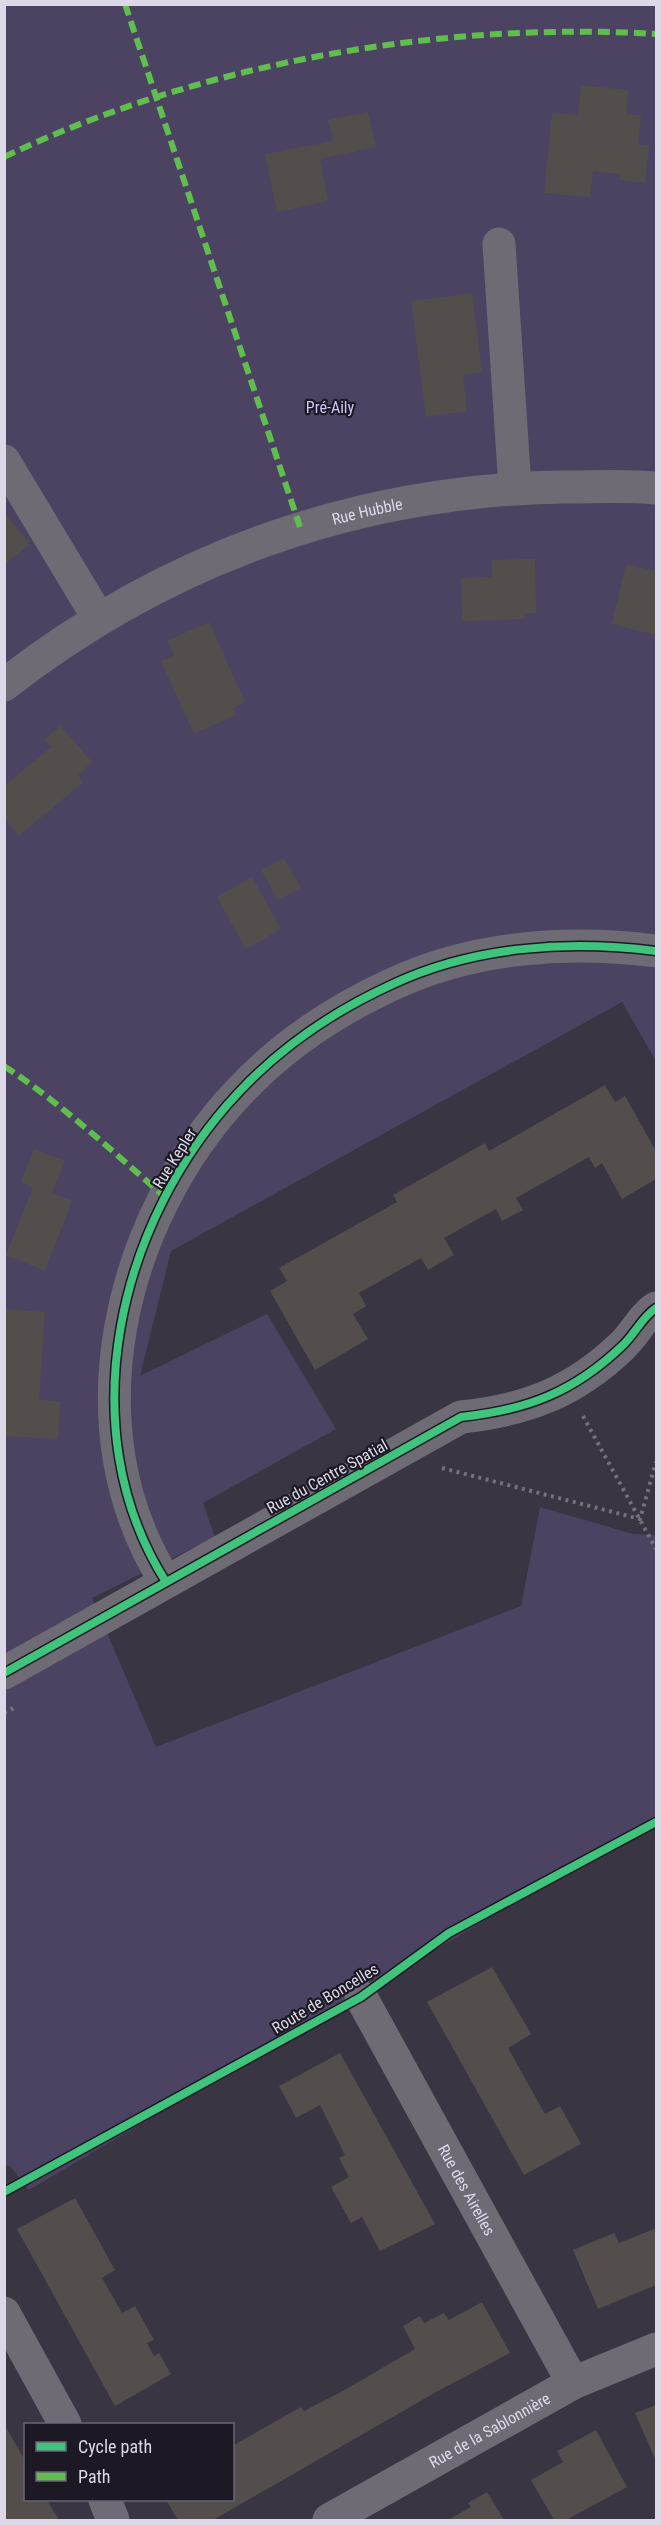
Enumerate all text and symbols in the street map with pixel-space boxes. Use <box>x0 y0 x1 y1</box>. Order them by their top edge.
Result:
park label: Pré-Aily <box>306 398 354 417</box>
street label: Rue Hubble <box>330 494 404 529</box>
street label: Rue Kepler <box>149 1125 200 1192</box>
street label: Rue du Centre Spatial <box>263 1435 391 1518</box>
street label: Route de Boncelles <box>269 1959 382 2038</box>
street label: Rue des Airelles <box>434 2141 499 2239</box>
street label: Rue de la Sablonnière <box>426 2389 554 2472</box>
legend <box>24 2423 234 2501</box>
text: Cycle path <box>78 2436 152 2457</box>
text: Path <box>78 2466 111 2487</box>

